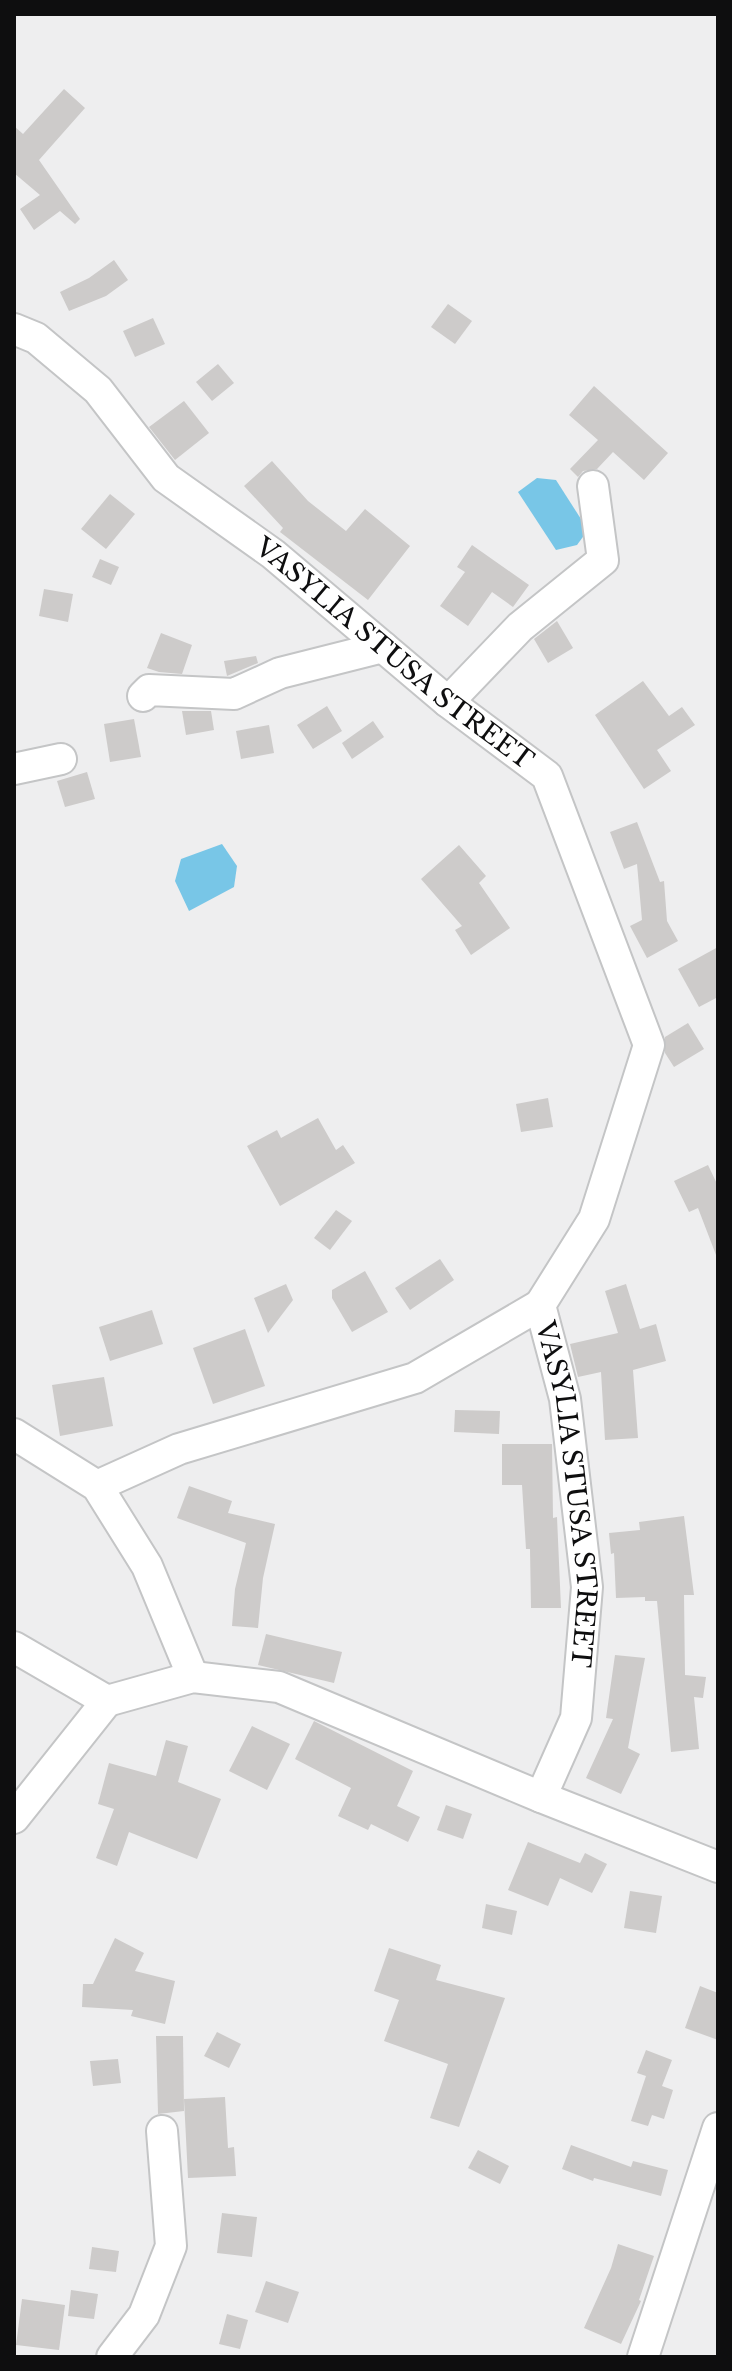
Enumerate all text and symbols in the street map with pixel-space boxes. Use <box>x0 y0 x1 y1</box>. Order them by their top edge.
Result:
street label: VASYLIA STUSA STREET <box>248 530 540 776</box>
street label: VASYLIA STUSA STREET <box>529 1317 603 1669</box>

